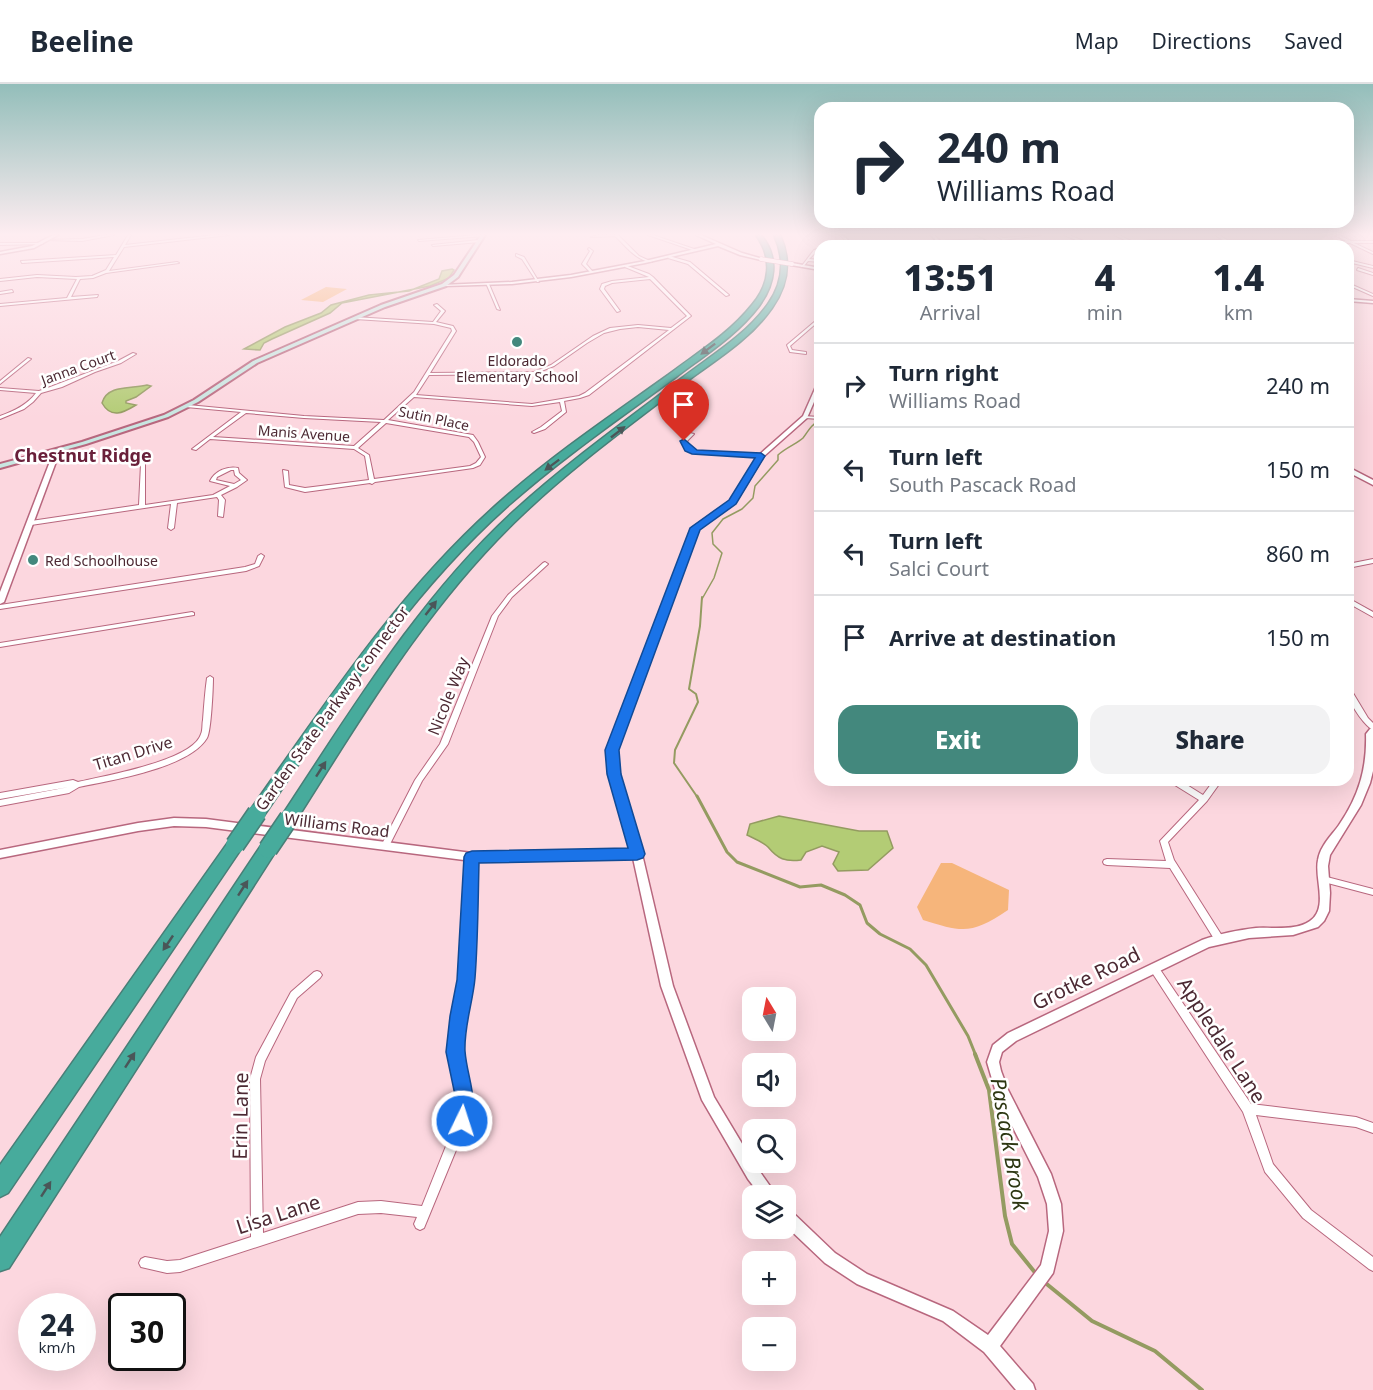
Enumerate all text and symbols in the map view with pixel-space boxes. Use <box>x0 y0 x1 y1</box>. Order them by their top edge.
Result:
text: Beeline <box>30 22 134 60</box>
text: Map <box>1075 27 1119 55</box>
text: Directions <box>1152 27 1251 55</box>
text: Saved <box>1284 27 1343 55</box>
text: 240 m <box>937 118 1061 175</box>
icon: right <box>838 126 916 204</box>
text: Williams Road <box>937 172 1115 209</box>
text: 13:51 <box>904 253 997 302</box>
text: 4 <box>1094 253 1115 302</box>
text: 1.4 <box>1213 253 1264 302</box>
text: Arrival <box>920 299 981 326</box>
text: min <box>1087 299 1123 326</box>
text: km <box>1224 299 1253 326</box>
marker: Eldorado Elementary School <box>510 335 524 349</box>
one-way arrow <box>701 342 716 354</box>
street label: Janna Court <box>37 345 118 390</box>
place label: Eldorado Elementary School <box>456 351 578 386</box>
text: Turn right <box>889 357 999 387</box>
icon: right <box>838 369 871 402</box>
text: 240 m <box>1266 370 1330 400</box>
pin <box>658 379 709 441</box>
text: Williams Road <box>889 387 1021 414</box>
icon: arrive <box>667 388 700 421</box>
street label: Sutin Place <box>397 401 471 435</box>
street label: Manis Avenue <box>257 420 351 446</box>
one-way arrow <box>611 426 626 438</box>
text: Turn left <box>889 441 983 471</box>
district label: Chestnut Ridge <box>14 443 152 467</box>
icon: left <box>838 453 871 486</box>
text: 150 m <box>1266 454 1330 484</box>
one-way arrow <box>545 459 560 471</box>
text: South Pascack Road <box>889 471 1076 498</box>
text: Turn left <box>889 525 983 555</box>
icon: left <box>838 537 871 570</box>
text: 860 m <box>1266 538 1330 568</box>
place label: Red Schoolhouse <box>45 551 158 570</box>
marker: Red Schoolhouse <box>26 553 40 567</box>
text: Salci Court <box>889 555 989 582</box>
one-way arrow <box>424 600 436 615</box>
street label: Garden State Parkway Connector <box>250 601 414 815</box>
icon: arrive <box>838 621 871 654</box>
text: Arrive at destination <box>889 622 1116 652</box>
text: 150 m <box>1266 622 1330 652</box>
street label: Nicole Way <box>422 653 474 738</box>
button: Exit <box>838 705 1078 774</box>
button: Share <box>1090 705 1330 774</box>
street label: Titan Drive <box>91 731 175 775</box>
one-way arrow <box>315 760 326 777</box>
street label: Williams Road <box>283 808 391 842</box>
one-way arrow <box>237 880 249 896</box>
one-way arrow <box>162 934 174 950</box>
street label: Grotke Road <box>1028 940 1144 1016</box>
street label: Appledale Lane <box>1171 972 1273 1108</box>
north arrow <box>742 987 796 1041</box>
map controls <box>742 987 796 1371</box>
one-way arrow <box>124 1052 135 1068</box>
button: sound <box>742 1053 796 1107</box>
street label: Erin Lane <box>226 1072 254 1160</box>
water label: Pascack Brook <box>985 1075 1036 1214</box>
position arrow <box>430 1089 494 1153</box>
button: search <box>742 1119 796 1173</box>
one-way arrow <box>40 1181 52 1197</box>
button: layers <box>742 1185 796 1239</box>
street label: Lisa Lane <box>232 1188 324 1240</box>
button: + <box>742 1251 796 1305</box>
speed limit sign: 30 <box>108 1293 186 1371</box>
text: 24 <box>40 1304 74 1345</box>
button: − <box>742 1317 796 1371</box>
text: km/h <box>39 1337 75 1357</box>

